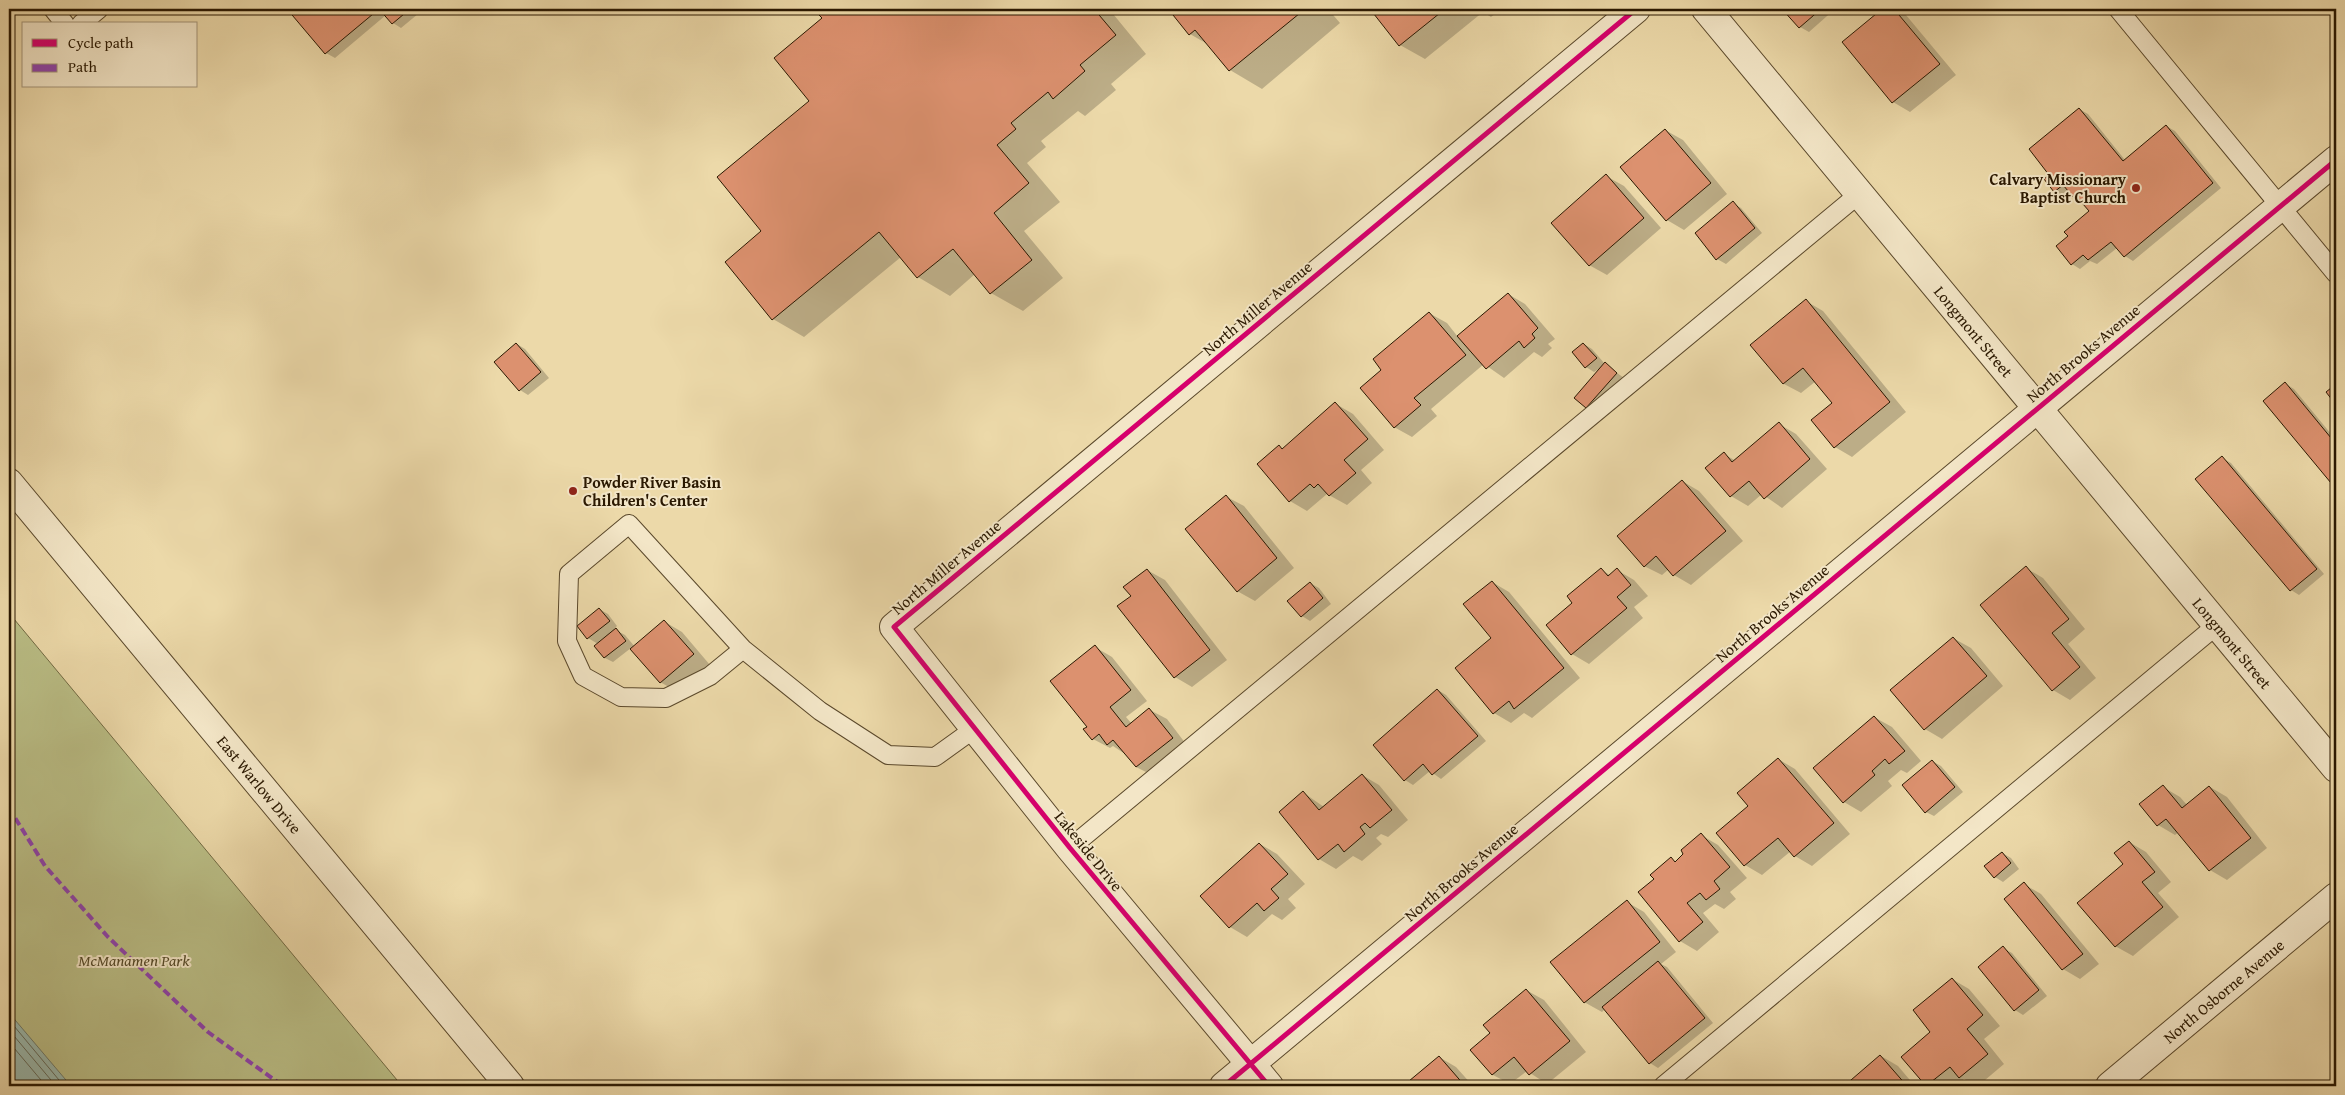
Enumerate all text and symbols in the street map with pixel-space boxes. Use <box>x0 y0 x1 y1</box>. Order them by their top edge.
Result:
legend <box>22 22 198 88</box>
text: Cycle path <box>68 32 134 53</box>
text: Path <box>68 56 97 77</box>
place label: Calvary Missionary Baptist Church <box>1989 167 2127 209</box>
marker: Calvary Missionary Baptist Church <box>2130 182 2142 194</box>
street label: North Miller Avenue <box>1197 255 1317 361</box>
street label: Longmont Street <box>1928 280 2019 383</box>
street label: North Brooks Avenue <box>2021 298 2145 408</box>
place label: Powder River Basin Children's Center <box>583 470 721 512</box>
marker: Powder River Basin Children's Center <box>567 485 579 497</box>
street label: North Miller Avenue <box>886 514 1006 620</box>
street label: North Brooks Avenue <box>1710 558 1834 668</box>
street label: Longmont Street <box>2187 592 2278 694</box>
street label: East Warlow Drive <box>211 730 308 839</box>
street label: Lakeside Drive <box>1049 806 1129 896</box>
street label: North Brooks Avenue <box>1399 817 1523 927</box>
street label: North Osborne Avenue <box>2158 933 2289 1049</box>
park label: McManamen Park <box>78 948 190 972</box>

